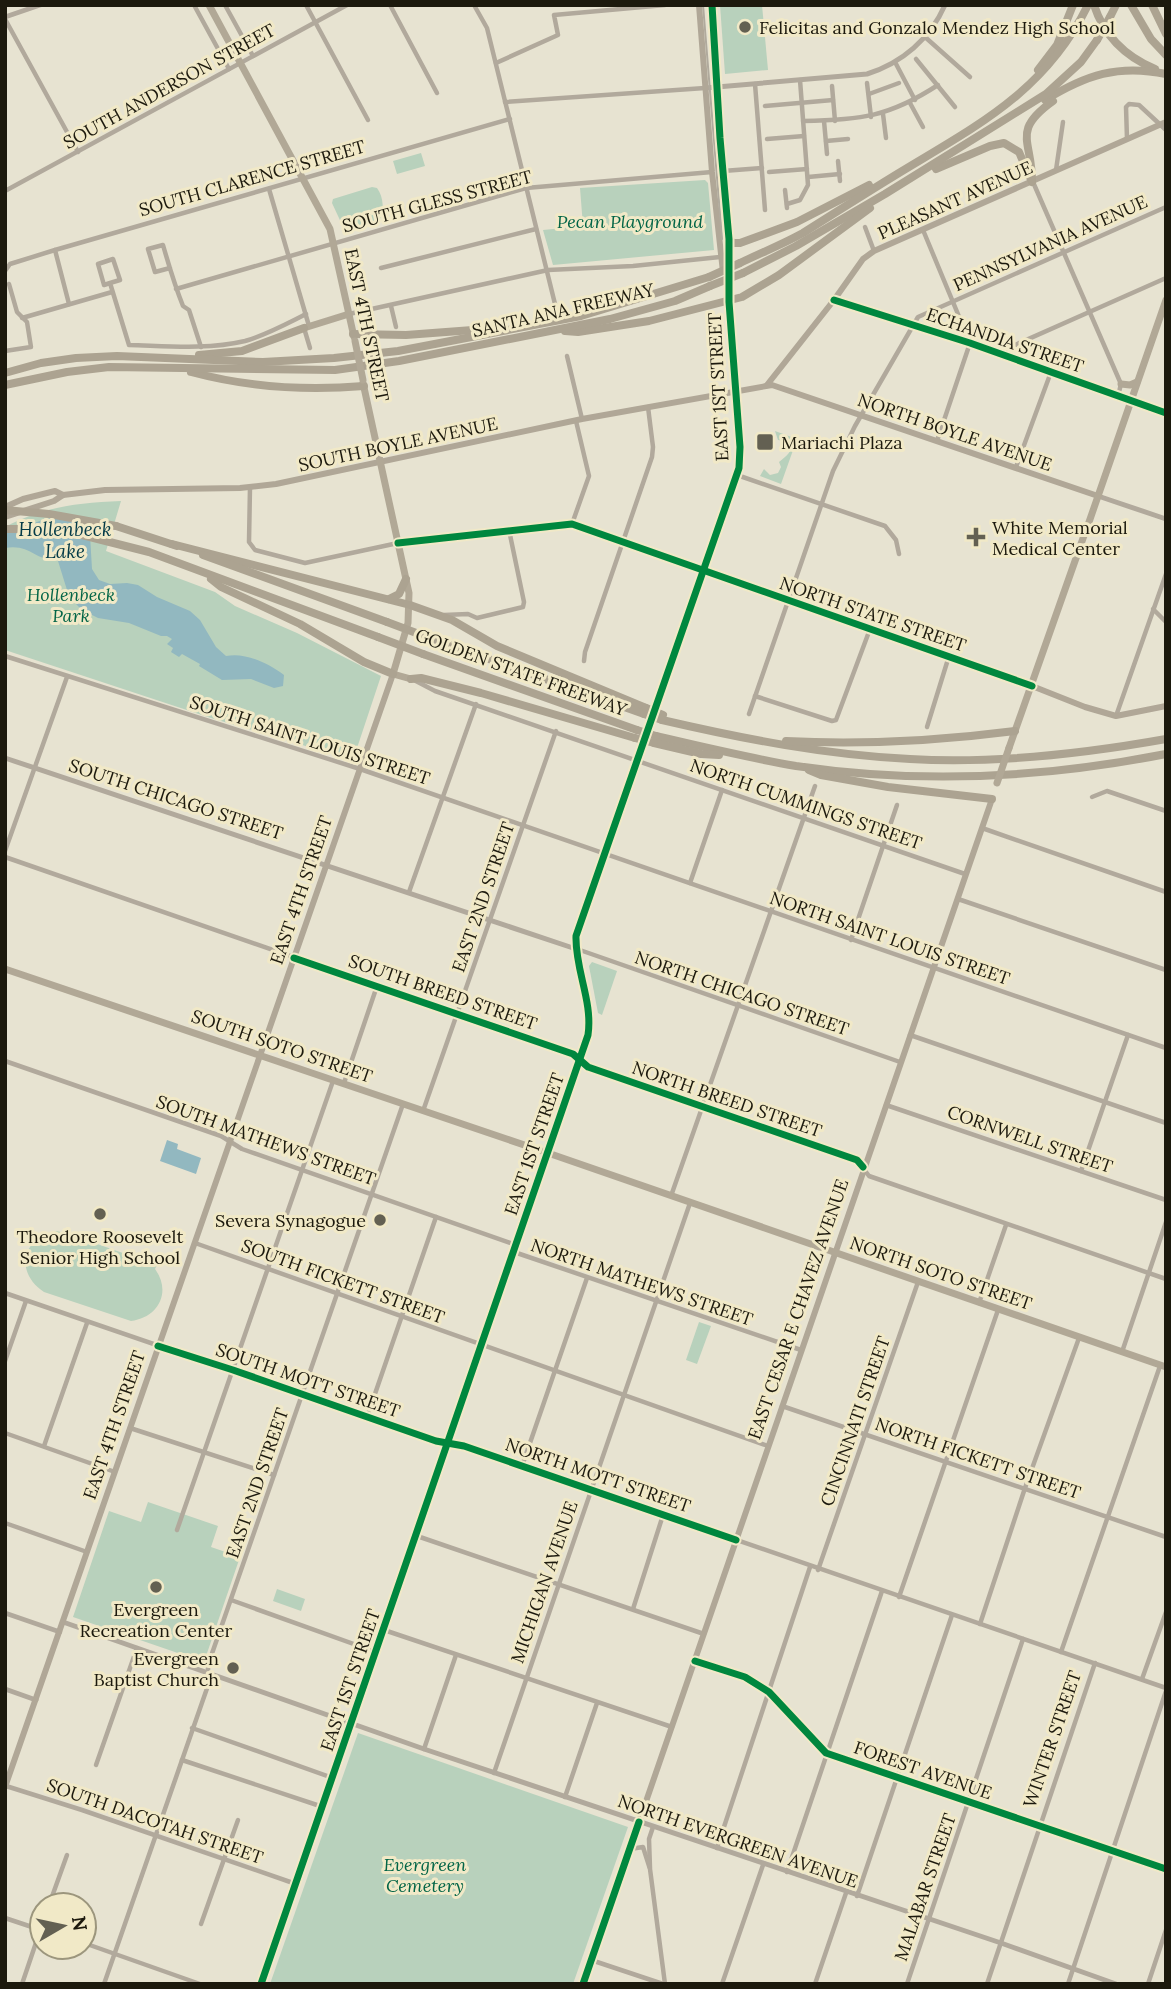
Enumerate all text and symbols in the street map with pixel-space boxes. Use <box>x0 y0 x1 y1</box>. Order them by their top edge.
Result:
place label: Felicitas and Gonzalo Mendez High School <box>759 16 1115 39</box>
street label: SOUTH ANDERSON STREET <box>59 18 279 154</box>
marker: Felicitas and Gonzalo Mendez High School <box>737 19 753 35</box>
street label: SOUTH CLARENCE STREET <box>136 135 368 221</box>
street label: PLEASANT AVENUE <box>874 156 1036 244</box>
street label: SOUTH GLESS STREET <box>340 164 535 237</box>
street label: PENNSYLVANIA AVENUE <box>949 190 1151 296</box>
park label: Pecan Playground <box>557 210 703 233</box>
street label: EAST 4TH STREET <box>340 246 395 404</box>
street label: SANTA ANA FREEWAY <box>470 278 657 342</box>
street label: ECHANDIA STREET <box>923 302 1087 378</box>
street label: EAST 1ST STREET <box>703 312 733 462</box>
street label: NORTH BOYLE AVENUE <box>855 388 1055 476</box>
street label: SOUTH BOYLE AVENUE <box>296 412 500 476</box>
place label: Mariachi Plaza <box>781 431 903 454</box>
marker: Mariachi Plaza <box>755 432 775 452</box>
place label: White Memorial Medical Center <box>992 516 1128 560</box>
water label: Hollenbeck Lake <box>18 517 112 563</box>
marker: White Memorial Medical Center <box>966 527 986 547</box>
street label: NORTH STATE STREET <box>777 571 970 657</box>
park label: Hollenbeck Park <box>27 583 115 627</box>
street label: GOLDEN STATE FREEWAY <box>412 623 630 721</box>
street label: SOUTH SAINT LOUIS STREET <box>187 690 434 790</box>
street label: SOUTH CHICAGO STREET <box>66 753 286 845</box>
street label: NORTH CUMMINGS STREET <box>687 753 925 855</box>
street label: EAST 4TH STREET <box>265 812 337 967</box>
street label: EAST 2ND STREET <box>447 818 520 975</box>
street label: NORTH SAINT LOUIS STREET <box>767 886 1014 990</box>
street label: NORTH CHICAGO STREET <box>632 946 853 1041</box>
street label: SOUTH BREED STREET <box>346 949 541 1035</box>
street label: SOUTH SOTO STREET <box>188 1004 376 1088</box>
street label: NORTH BREED STREET <box>629 1056 825 1142</box>
street label: EAST 1ST STREET <box>499 1069 569 1218</box>
street label: SOUTH MATHEWS STREET <box>153 1089 379 1191</box>
street label: CORNWELL STREET <box>944 1100 1116 1178</box>
street label: EAST CESAR E CHAVEZ AVENUE <box>743 1176 853 1442</box>
marker: Theodore Roosevelt Senior High School <box>92 1206 108 1222</box>
place label: Severa Synagogue <box>215 1209 366 1232</box>
marker: Severa Synagogue <box>372 1212 388 1228</box>
place label: Theodore Roosevelt Senior High School <box>17 1225 183 1269</box>
street label: NORTH SOTO STREET <box>847 1231 1036 1315</box>
street label: SOUTH FICKETT STREET <box>238 1233 448 1329</box>
street label: NORTH MATHEWS STREET <box>528 1233 756 1331</box>
street label: CINCINNATI STREET <box>815 1332 895 1509</box>
street label: SOUTH MOTT STREET <box>213 1338 404 1423</box>
street label: EAST 4TH STREET <box>78 1347 150 1502</box>
street label: EAST 2ND STREET <box>221 1404 294 1561</box>
street label: NORTH FICKETT STREET <box>872 1412 1084 1504</box>
street label: NORTH MOTT STREET <box>502 1432 694 1518</box>
street label: MICHIGAN AVENUE <box>505 1498 583 1666</box>
marker: Evergreen Recreation Center <box>148 1579 164 1595</box>
place label: Evergreen Recreation Center <box>80 1598 233 1642</box>
street label: EAST 1ST STREET <box>315 1605 385 1754</box>
place label: Evergreen Baptist Church <box>94 1647 219 1691</box>
marker: Evergreen Baptist Church <box>225 1660 241 1676</box>
street label: WINTER STREET <box>1018 1667 1086 1811</box>
street label: FOREST AVENUE <box>851 1736 995 1804</box>
street label: SOUTH DACOTAH STREET <box>44 1773 267 1869</box>
street label: NORTH EVERGREEN AVENUE <box>615 1789 861 1893</box>
street label: MALABAR STREET <box>889 1810 961 1964</box>
park label: Evergreen Cemetery <box>384 1853 466 1897</box>
north arrow <box>28 1891 98 1961</box>
text: N <box>67 1914 93 1933</box>

